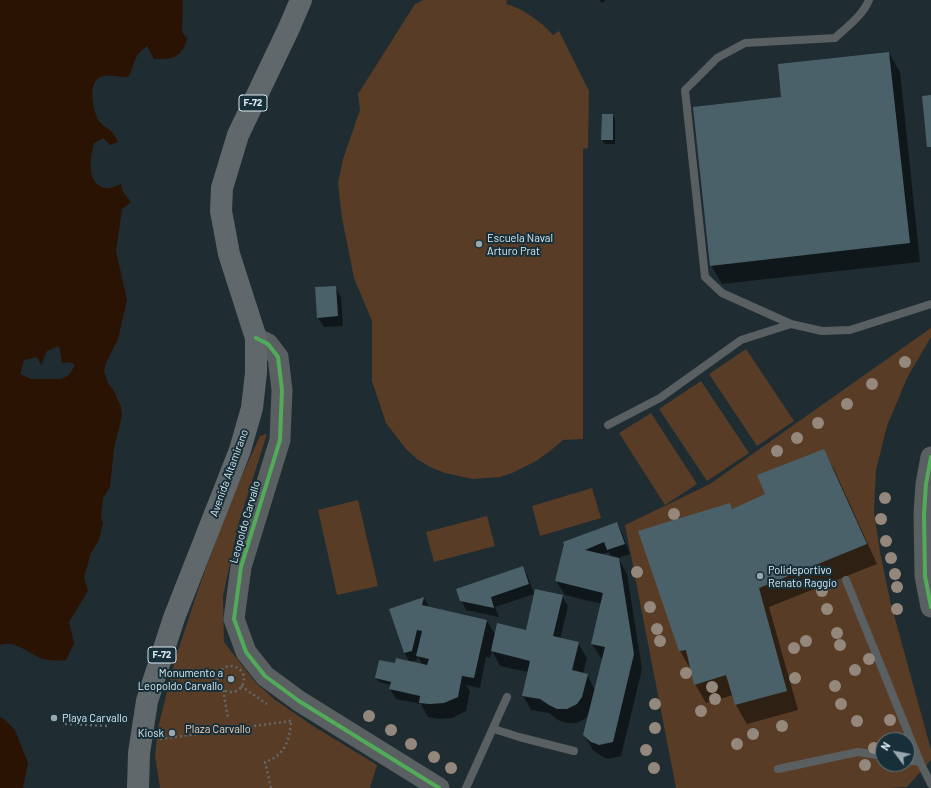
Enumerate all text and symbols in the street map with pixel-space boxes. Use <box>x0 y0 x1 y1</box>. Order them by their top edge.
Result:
road number: F-72 <box>239 95 267 111</box>
place label: Escuela Naval Arturo Prat <box>487 231 553 257</box>
marker: Escuela Naval Arturo Prat <box>474 239 484 249</box>
street label: Avenida Altamirano <box>207 428 251 518</box>
street label: Leopoldo Carvallo <box>227 479 263 565</box>
place label: Polideportivo Renato Raggio <box>768 563 837 589</box>
marker: Polideportivo Renato Raggio <box>755 571 765 581</box>
road number: F-72 <box>148 647 176 663</box>
place label: Monumento a Leopoldo Carvallo <box>138 666 223 692</box>
marker: Monumento a Leopoldo Carvallo <box>226 674 236 684</box>
place label: Playa Carvallo <box>62 711 128 725</box>
marker: Playa Carvallo <box>49 713 59 723</box>
park label: Plaza Carvallo <box>185 722 251 736</box>
place label: Kiosk <box>138 726 164 740</box>
marker: Kiosk <box>167 728 177 738</box>
north arrow <box>875 732 915 772</box>
text: N <box>878 739 893 752</box>

